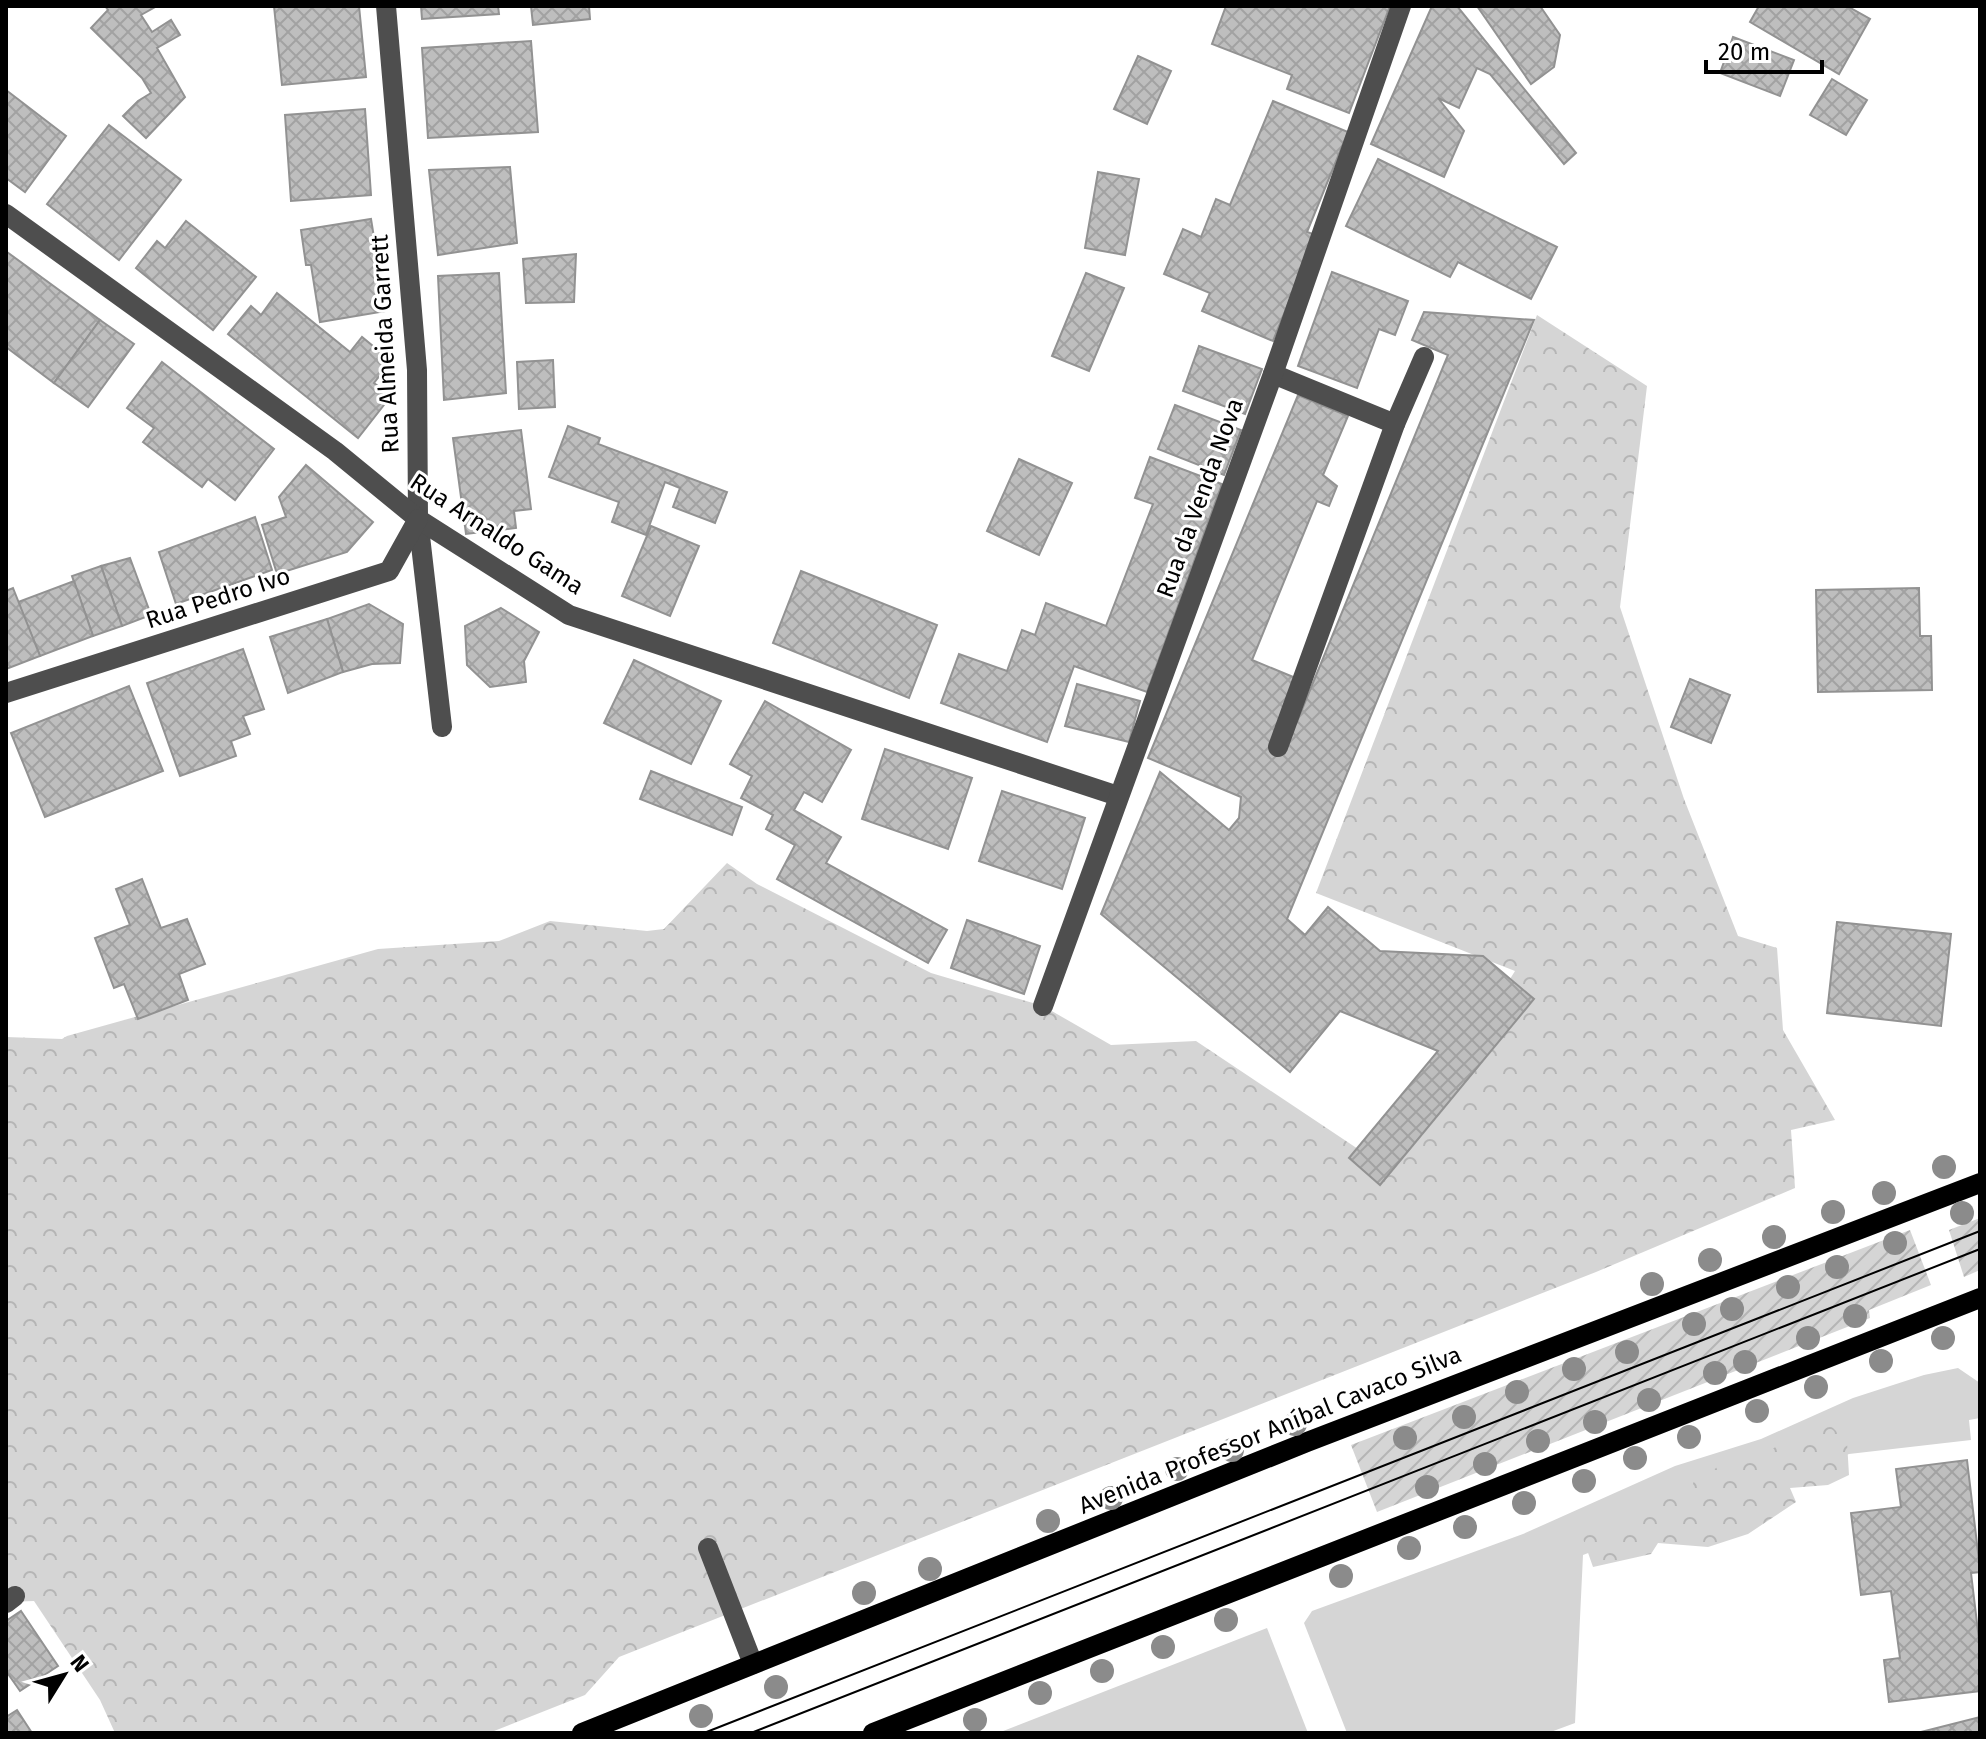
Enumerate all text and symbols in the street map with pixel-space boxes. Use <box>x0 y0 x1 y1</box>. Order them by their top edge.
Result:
scale bar <box>1706 24 1822 74</box>
text: 20 m <box>1718 38 1770 66</box>
street label: Rua Almeida Garrett <box>365 233 405 454</box>
street label: Rua da Venda Nova <box>1151 394 1249 602</box>
street label: Rua Arnaldo Gama <box>405 467 589 601</box>
street label: Rua Pedro Ivo <box>142 561 294 635</box>
street label: Avenida Professor Aníbal Cavaco Silva <box>1075 1340 1465 1520</box>
north arrow <box>24 1635 104 1715</box>
text: N <box>64 1649 95 1677</box>

